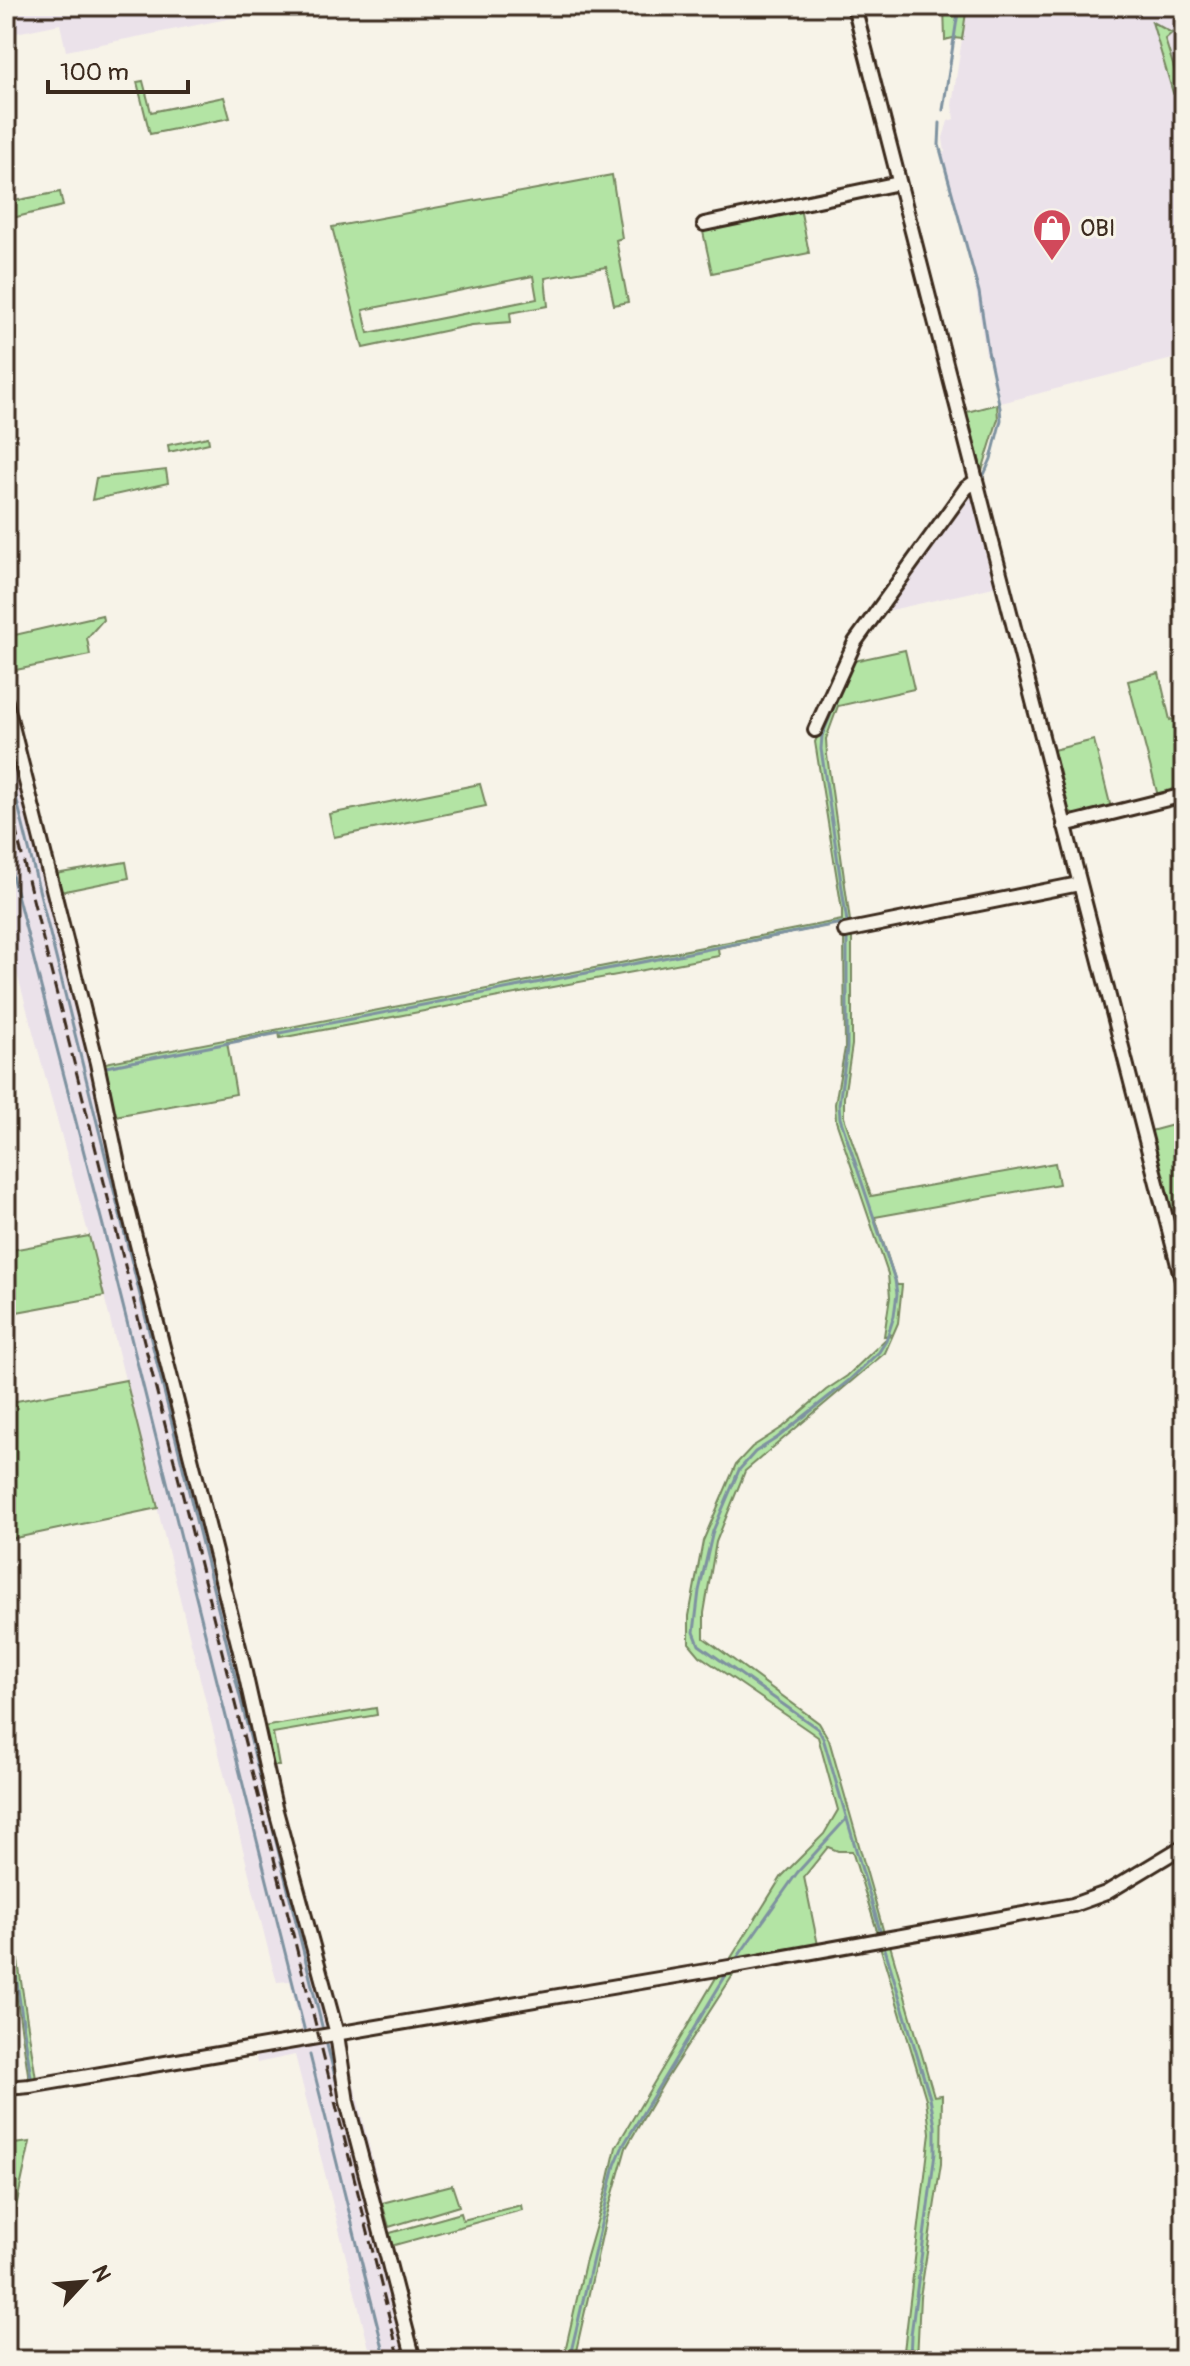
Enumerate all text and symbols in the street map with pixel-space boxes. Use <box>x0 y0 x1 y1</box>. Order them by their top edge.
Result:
scale bar <box>48 44 188 94</box>
text: 100 m <box>60 58 129 87</box>
shop icon: OBI <box>1031 207 1073 262</box>
place label: OBI <box>1080 214 1116 243</box>
north arrow <box>44 2242 124 2322</box>
text: N <box>85 2261 117 2287</box>

